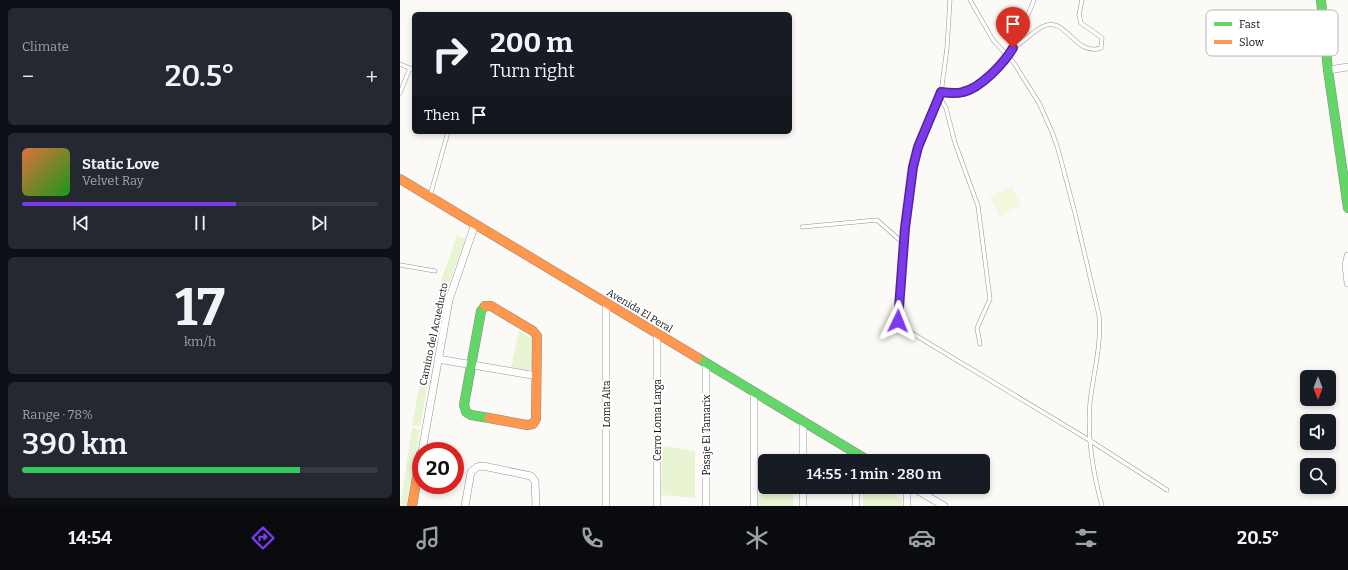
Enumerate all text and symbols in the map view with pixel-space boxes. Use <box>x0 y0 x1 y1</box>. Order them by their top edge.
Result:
pin <box>996 7.0 1030 48</box>
legend <box>1206 10 1338 56</box>
icon: arrive <box>1002 13 1024 35</box>
text: Fast <box>1239 18 1260 31</box>
text: 200 m <box>490 26 573 59</box>
icon: right <box>424 28 476 80</box>
text: Slow <box>1239 36 1264 49</box>
text: Climate <box>22 39 69 54</box>
text: 20.5° <box>165 58 235 94</box>
text: Turn right <box>490 60 575 82</box>
text: − <box>22 63 34 90</box>
text: + <box>365 63 378 90</box>
icon: arrive <box>468 104 490 126</box>
text: Then <box>424 106 460 124</box>
text: Static Love <box>82 155 159 173</box>
text: Velvet Ray <box>82 173 144 188</box>
icon: previous <box>70 212 92 234</box>
icon: pause <box>189 212 211 234</box>
icon: next <box>308 212 330 234</box>
text: 17 <box>175 276 225 339</box>
street label: Camino del Acueducto <box>417 282 451 387</box>
street label: Avenida El Peral <box>604 287 675 335</box>
position arrow <box>877 300 919 342</box>
text: km/h <box>184 334 216 349</box>
north arrow <box>1300 370 1336 406</box>
map controls <box>1300 370 1336 494</box>
street label: Cerro Loma Larga <box>652 378 664 461</box>
street label: Loma Alta <box>601 380 613 427</box>
street label: Pasaje El Tamarix <box>701 394 713 476</box>
text: Range · 78% <box>22 407 93 422</box>
button: sound <box>1300 414 1336 450</box>
text: 390 km <box>22 426 127 462</box>
speed limit sign: 20 <box>412 442 464 494</box>
button: search <box>1300 458 1336 494</box>
text: 14:55 · 1 min · 280 m <box>807 465 941 483</box>
icon: directions <box>249 524 277 552</box>
icon: music <box>414 524 442 552</box>
icon: phone <box>578 524 606 552</box>
icon: climate <box>743 524 771 552</box>
icon: car <box>908 524 936 552</box>
icon: filters <box>1072 524 1100 552</box>
text: 14:54 <box>68 527 112 549</box>
text: 20.5° <box>1237 527 1280 549</box>

